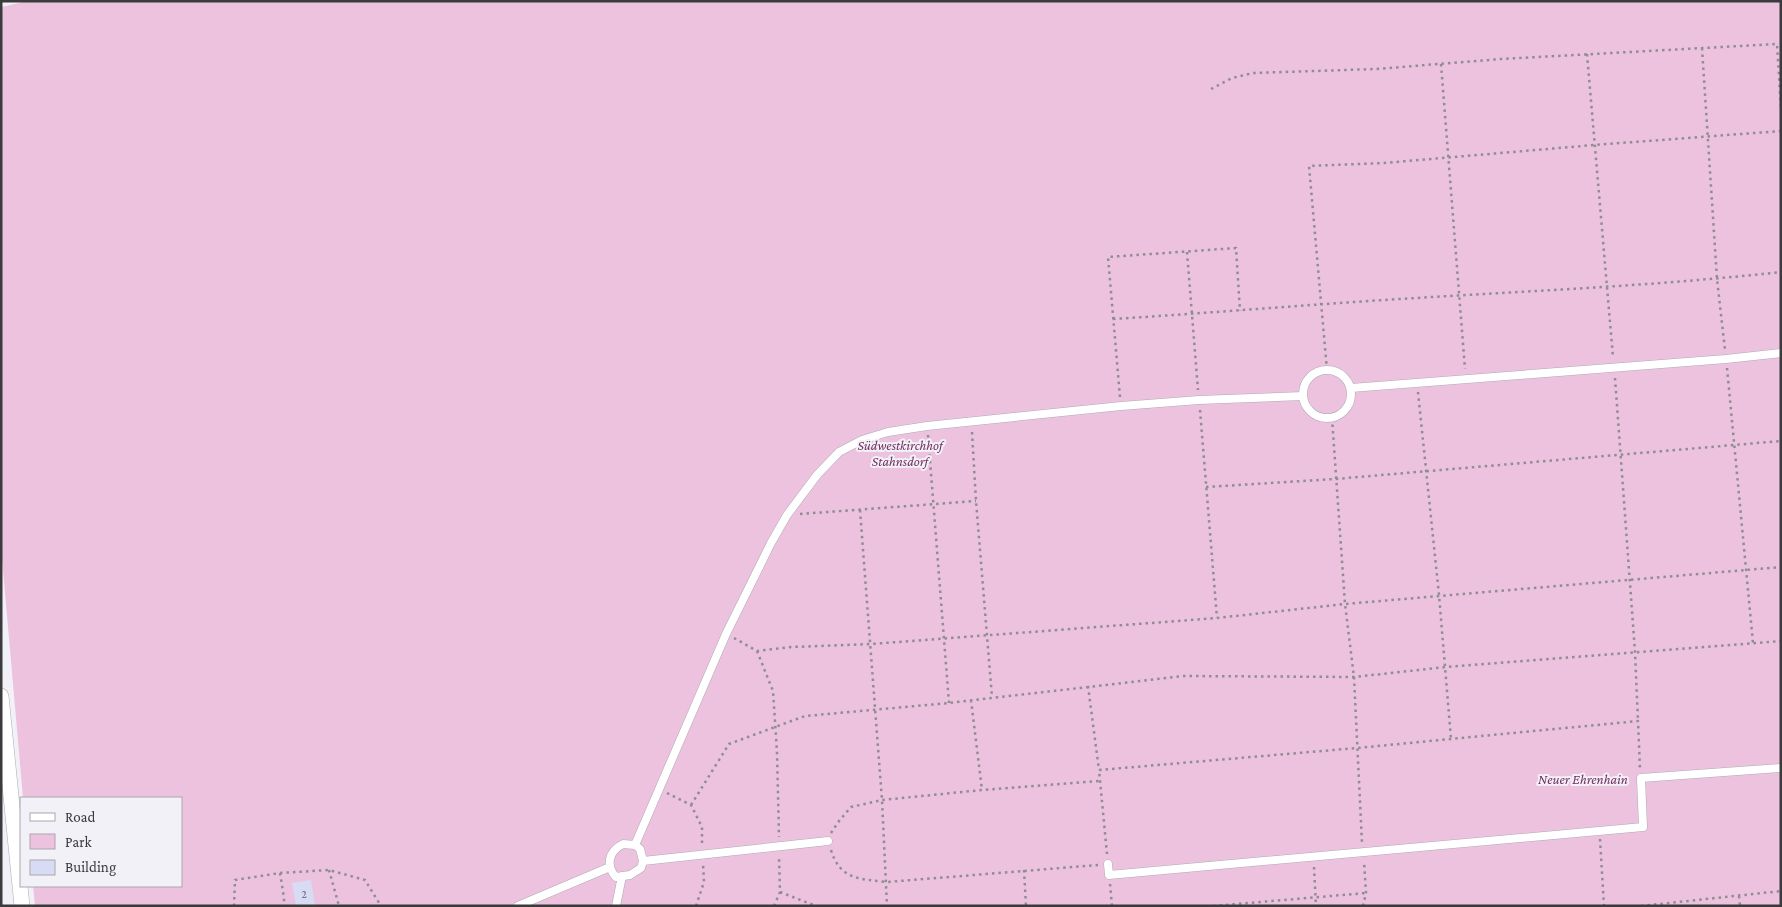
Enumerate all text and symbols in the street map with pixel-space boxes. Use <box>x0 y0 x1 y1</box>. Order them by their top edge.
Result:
park label: Südwestkirchhof Stahnsdorf <box>857 437 945 469</box>
park label: Neuer Ehrenhain <box>1538 771 1628 787</box>
legend <box>20 797 182 887</box>
text: Road <box>65 809 96 825</box>
text: Park <box>65 834 92 850</box>
text: Building <box>65 859 116 876</box>
house number: 2 <box>301 888 307 900</box>

